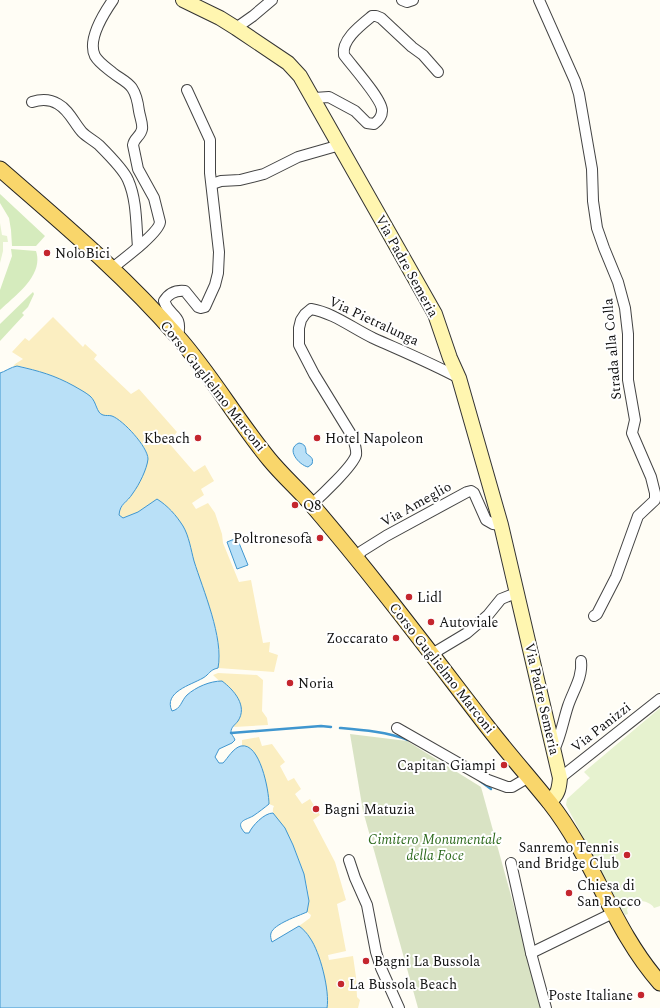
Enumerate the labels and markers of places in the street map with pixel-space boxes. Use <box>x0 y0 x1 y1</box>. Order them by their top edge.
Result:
place label: NoloBici <box>55 243 110 264</box>
marker: NoloBici <box>42 248 52 258</box>
place label: Kbeach <box>144 428 190 449</box>
place label: Hotel Napoleon <box>325 428 423 449</box>
marker: Kbeach <box>193 433 203 443</box>
marker: Hotel Napoleon <box>312 433 322 443</box>
place label: Q8 <box>303 495 321 516</box>
marker: Q8 <box>290 500 300 510</box>
place label: Poltronesofà <box>233 528 312 549</box>
marker: Poltronesofà <box>315 533 325 543</box>
place label: Lidl <box>417 587 442 608</box>
marker: Lidl <box>404 592 414 602</box>
place label: Autoviale <box>439 612 499 633</box>
marker: Autoviale <box>426 617 436 627</box>
place label: Zoccarato <box>326 628 388 649</box>
marker: Zoccarato <box>391 633 401 643</box>
place label: Noria <box>298 673 334 694</box>
marker: Noria <box>285 678 295 688</box>
place label: Capitan Giampi <box>397 755 496 776</box>
marker: Capitan Giampi <box>499 760 509 770</box>
place label: Bagni Matuzia <box>324 799 415 820</box>
marker: Bagni Matuzia <box>311 804 321 814</box>
place label: Sanremo Tennis and Bridge Club <box>518 837 619 874</box>
marker: Sanremo Tennis and Bridge Club <box>622 850 632 860</box>
place label: Chiesa di San Rocco <box>577 875 641 912</box>
marker: Chiesa di San Rocco <box>564 888 574 898</box>
place label: Bagni La Bussola <box>374 951 480 972</box>
marker: Bagni La Bussola <box>361 956 371 966</box>
place label: La Bussola Beach <box>349 974 457 995</box>
marker: La Bussola Beach <box>336 979 346 989</box>
place label: Poste Italiane <box>548 985 633 1006</box>
marker: Poste Italiane <box>636 990 646 1000</box>

